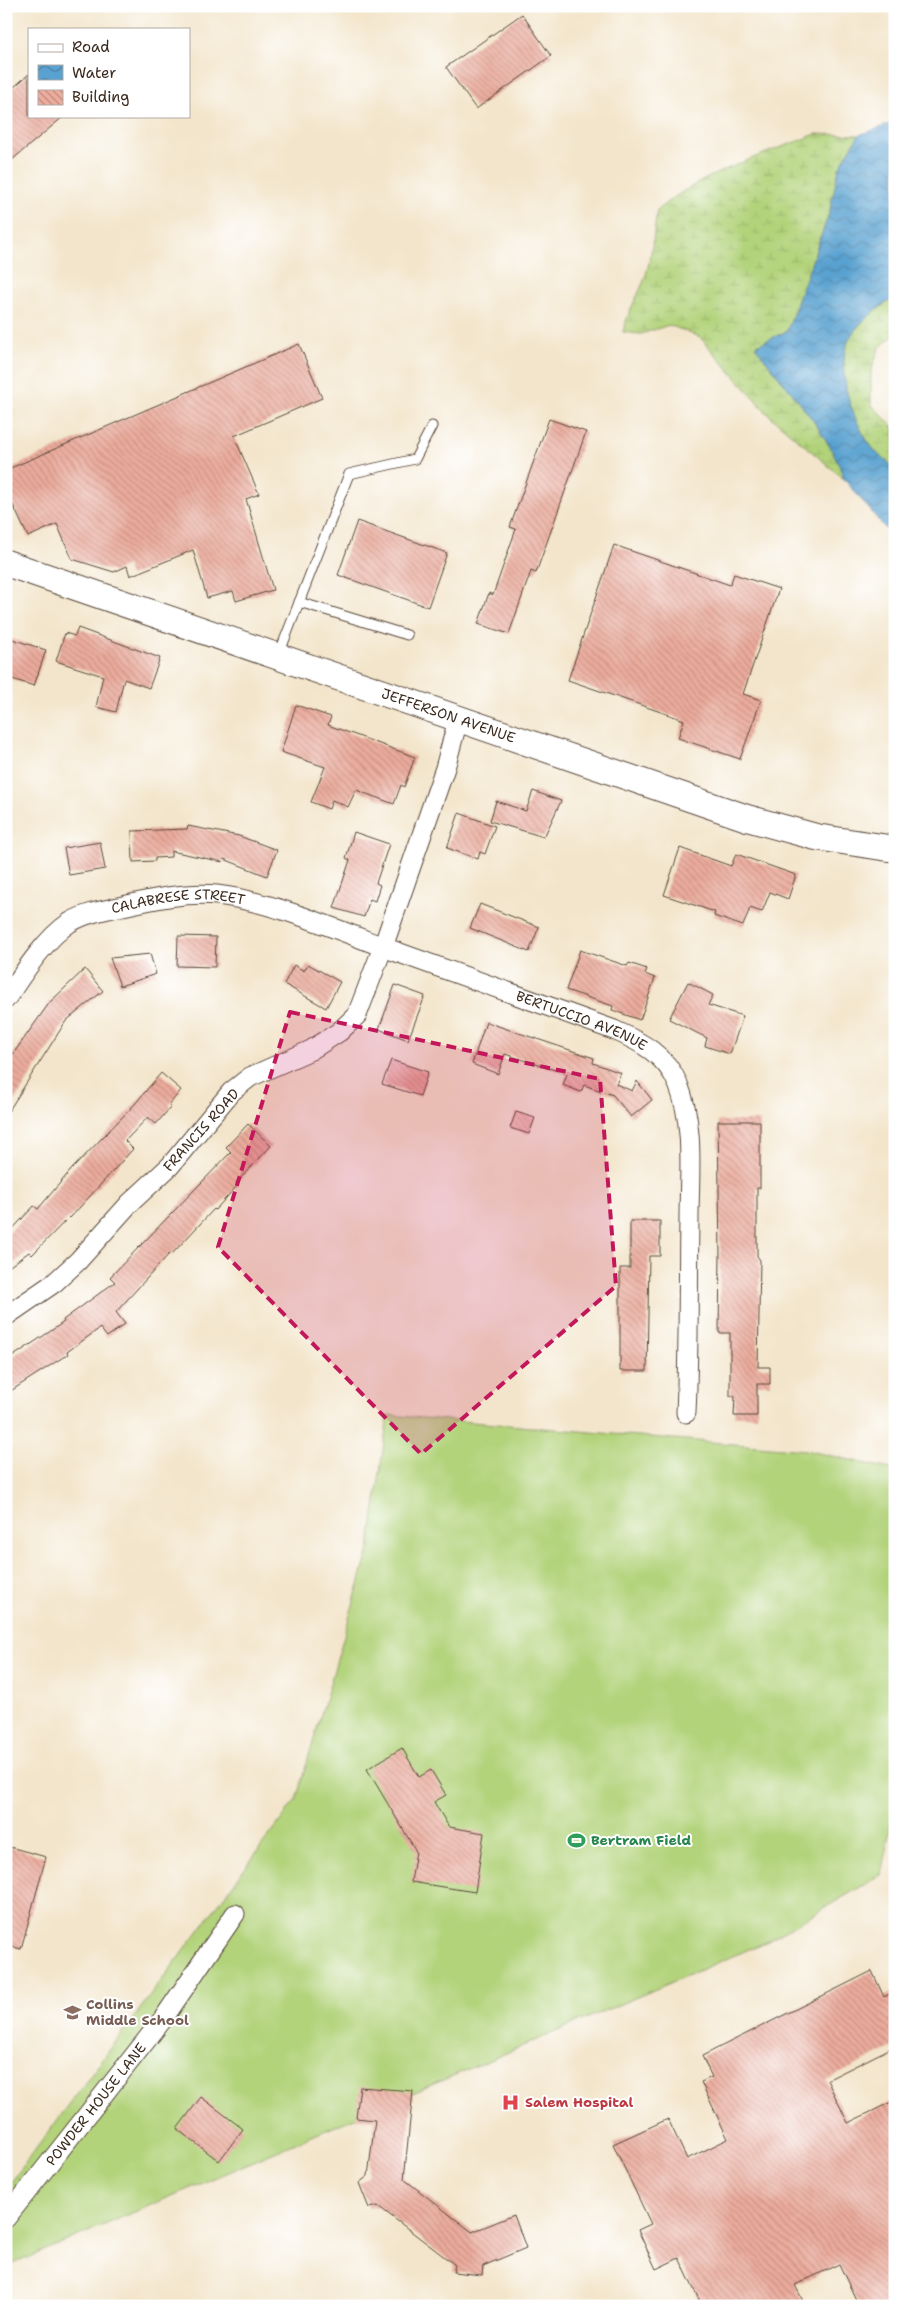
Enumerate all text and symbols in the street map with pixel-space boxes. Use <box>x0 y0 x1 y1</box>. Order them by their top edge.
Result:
legend <box>28 28 190 118</box>
text: Road <box>72 37 110 57</box>
text: Water <box>72 63 116 83</box>
text: Building <box>72 87 129 107</box>
street label: JEFFERSON AVENUE <box>379 684 518 747</box>
street label: CALABRESE STREET <box>110 885 247 917</box>
street label: BERTUCCIO AVENUE <box>514 987 651 1054</box>
street label: FRANCIS ROAD <box>159 1085 243 1175</box>
sports icon: Bertram Field <box>567 1830 587 1850</box>
place label: Bertram Field <box>591 1831 691 1849</box>
place label: Collins Middle School <box>86 1995 189 2029</box>
school or university icon: Collins Middle School <box>62 2002 82 2022</box>
street label: POWDER HOUSE LANE <box>42 2039 150 2169</box>
hospital icon: Salem Hospital <box>501 2092 521 2112</box>
place label: Salem Hospital <box>525 2093 633 2111</box>

